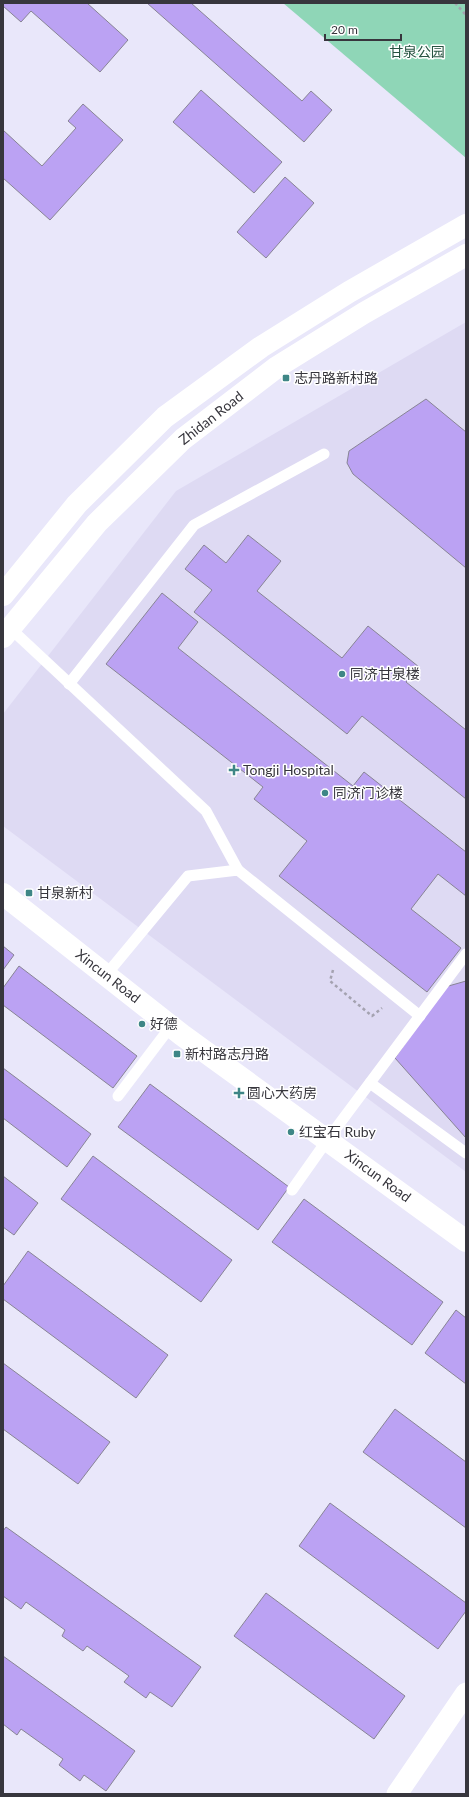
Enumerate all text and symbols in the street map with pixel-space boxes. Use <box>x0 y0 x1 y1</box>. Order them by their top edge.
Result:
scale bar <box>325 16 401 42</box>
text: 20 m <box>331 22 358 37</box>
park label: 甘泉公园 <box>389 43 445 60</box>
place label: 志丹路新村路 <box>294 369 378 386</box>
marker: 志丹路新村路 <box>281 373 291 383</box>
street label: Zhidan Road <box>175 387 246 448</box>
place label: 同济甘泉楼 <box>350 665 420 682</box>
marker: 同济甘泉楼 <box>337 669 347 679</box>
place label: Tongji Hospital <box>243 761 334 778</box>
marker: Tongji Hospital <box>228 764 240 776</box>
place label: 同济门诊楼 <box>333 784 403 801</box>
marker: 同济门诊楼 <box>320 788 330 798</box>
place label: 甘泉新村 <box>37 884 93 901</box>
marker: 甘泉新村 <box>24 888 34 898</box>
street label: Xincun Road <box>73 945 144 1006</box>
place label: 好德 <box>150 1015 178 1032</box>
marker: 好德 <box>137 1019 147 1029</box>
place label: 新村路志丹路 <box>185 1045 269 1062</box>
marker: 新村路志丹路 <box>172 1049 182 1059</box>
place label: 圆心大药房 <box>247 1084 317 1101</box>
marker: 圆心大药房 <box>234 1088 244 1098</box>
place label: 红宝石 Ruby <box>299 1123 377 1140</box>
marker: 红宝石 Ruby <box>286 1127 296 1137</box>
street label: Xincun Road <box>342 1146 415 1205</box>

